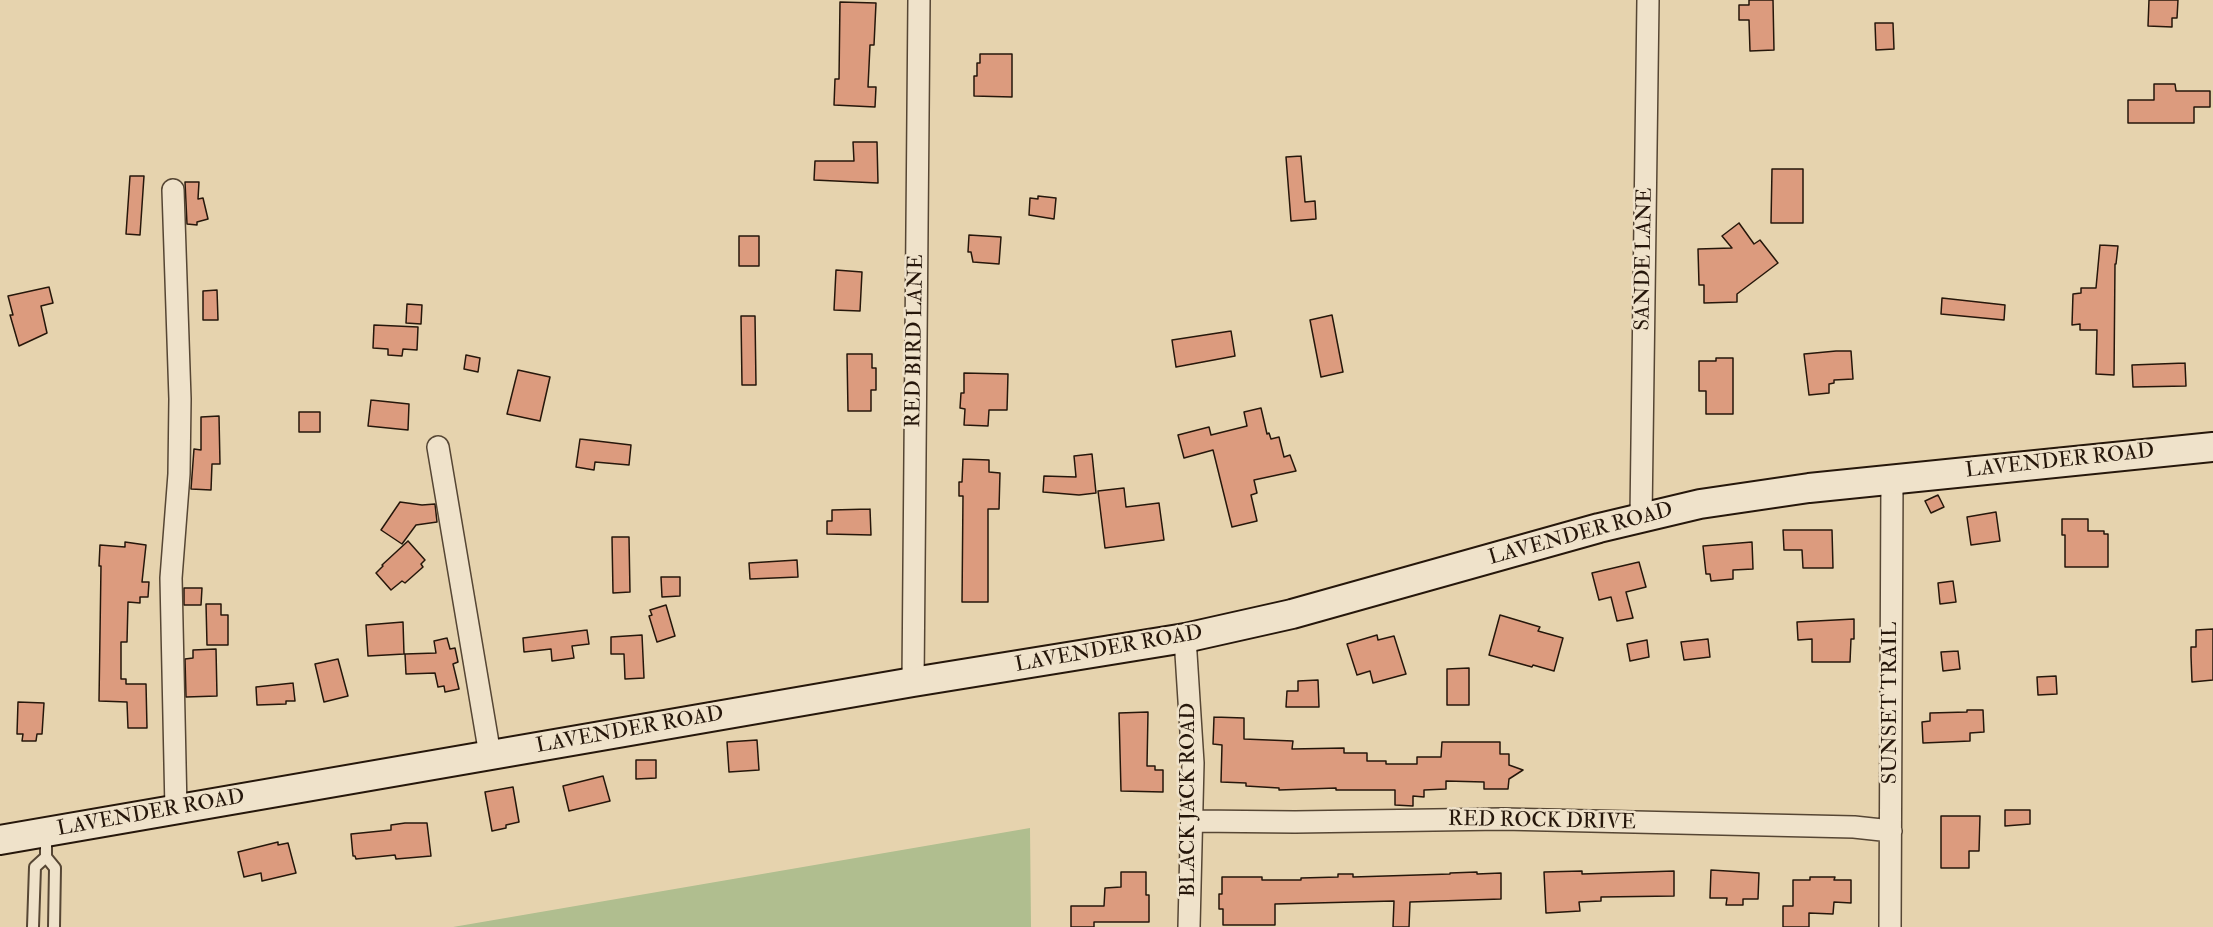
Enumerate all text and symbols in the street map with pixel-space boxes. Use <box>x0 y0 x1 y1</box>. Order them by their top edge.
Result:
street label: SANDE LANE <box>1631 187 1659 331</box>
street label: RED BIRD LANE <box>902 254 930 428</box>
street label: LAVENDER ROAD <box>1964 440 2156 484</box>
street label: LAVENDER ROAD <box>1486 498 1676 572</box>
street label: LAVENDER ROAD <box>1013 621 1205 679</box>
street label: SUNSET TRAIL <box>1878 622 1904 784</box>
street label: LAVENDER ROAD <box>534 702 726 760</box>
street label: BLACK JACK ROAD <box>1176 703 1202 897</box>
street label: LAVENDER ROAD <box>55 785 247 843</box>
street label: RED ROCK DRIVE <box>1448 808 1636 836</box>

